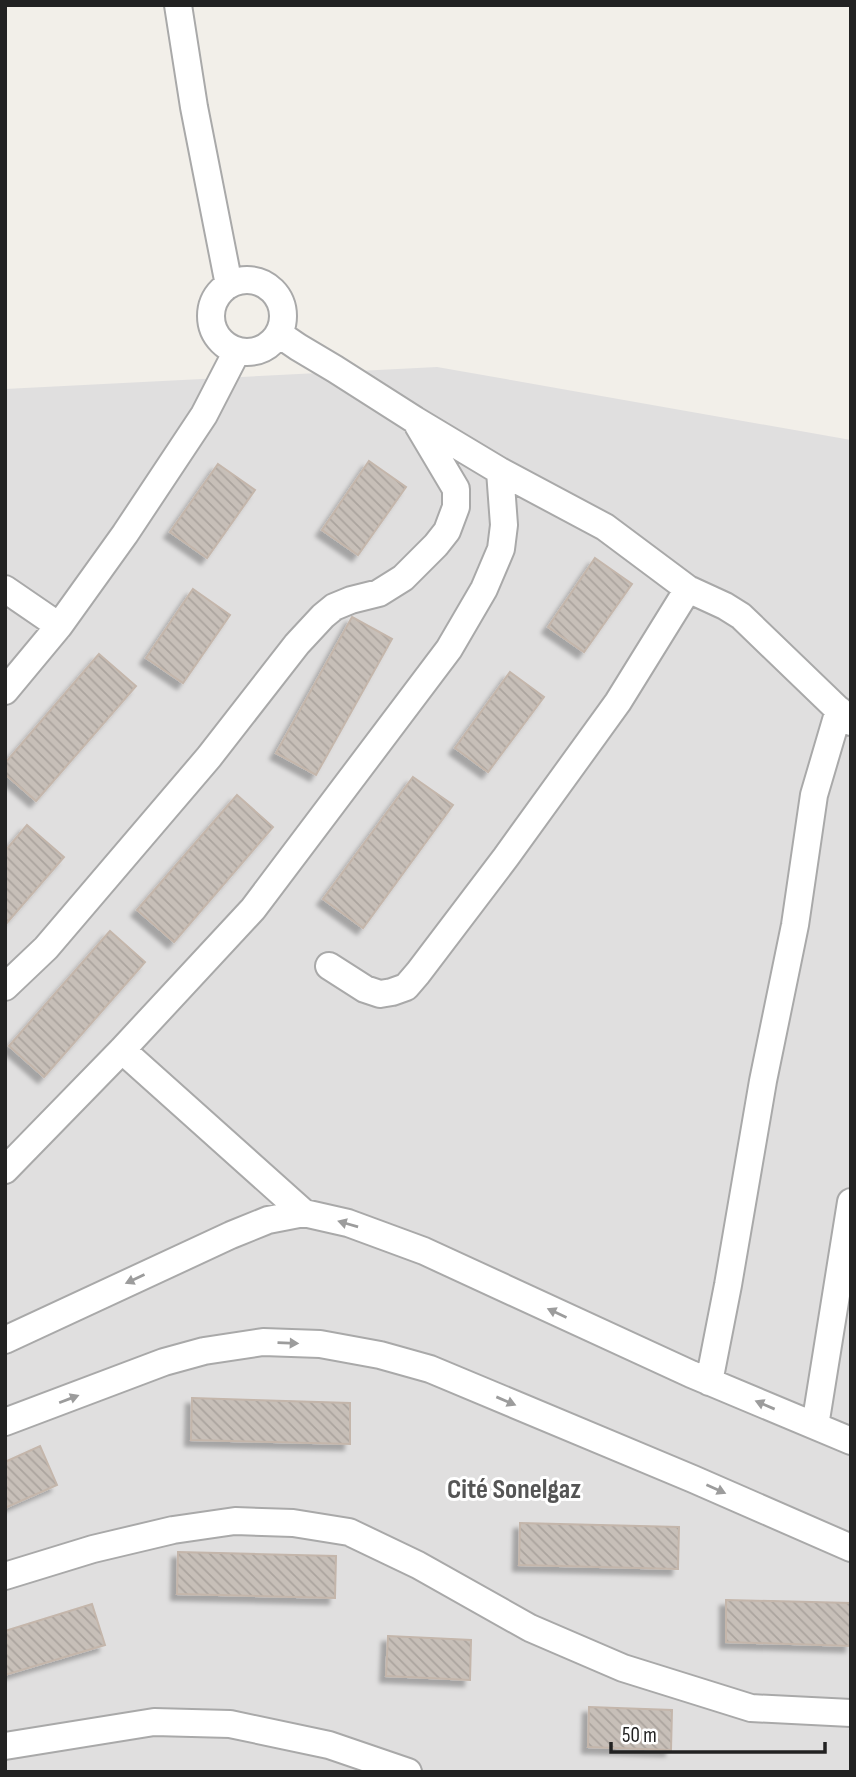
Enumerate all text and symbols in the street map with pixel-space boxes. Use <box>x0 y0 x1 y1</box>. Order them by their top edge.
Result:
one-way arrow <box>337 1218 359 1229</box>
one-way arrow <box>125 1273 145 1285</box>
one-way arrow <box>547 1307 568 1318</box>
one-way arrow <box>277 1338 299 1349</box>
one-way arrow <box>59 1393 80 1404</box>
one-way arrow <box>496 1395 517 1406</box>
one-way arrow <box>754 1400 775 1411</box>
district label: Cité Sonelgaz <box>447 1473 581 1506</box>
one-way arrow <box>705 1484 726 1495</box>
scale bar <box>611 1710 824 1754</box>
text: 50 m <box>622 1723 657 1748</box>

